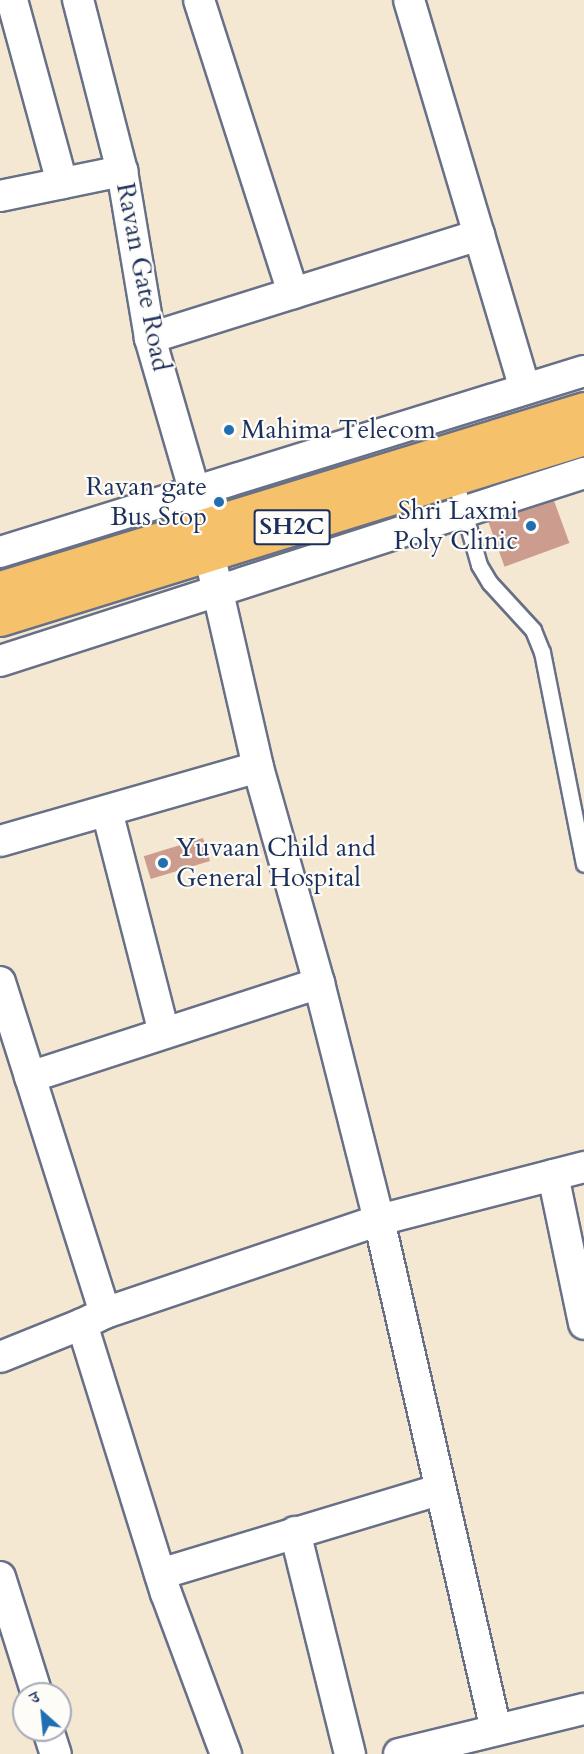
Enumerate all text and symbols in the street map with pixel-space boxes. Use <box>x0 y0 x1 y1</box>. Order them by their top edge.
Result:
street label: Ravan Gate Road <box>109 180 177 374</box>
place label: Mahima Telecom <box>241 414 436 446</box>
marker: Mahima Telecom <box>222 423 236 437</box>
place label: Ravan gate Bus Stop <box>86 471 207 532</box>
marker: Ravan gate Bus Stop <box>212 495 226 509</box>
place label: Shri Laxmi Poly Clinic <box>393 495 518 556</box>
road number: SH2C <box>253 506 331 548</box>
marker: Shri Laxmi Poly Clinic <box>522 517 540 535</box>
place label: Yuvaan Child and General Hospital <box>176 832 376 894</box>
marker: Yuvaan Child and General Hospital <box>154 854 172 872</box>
north arrow <box>12 1682 72 1742</box>
text: उ <box>26 1686 43 1709</box>

